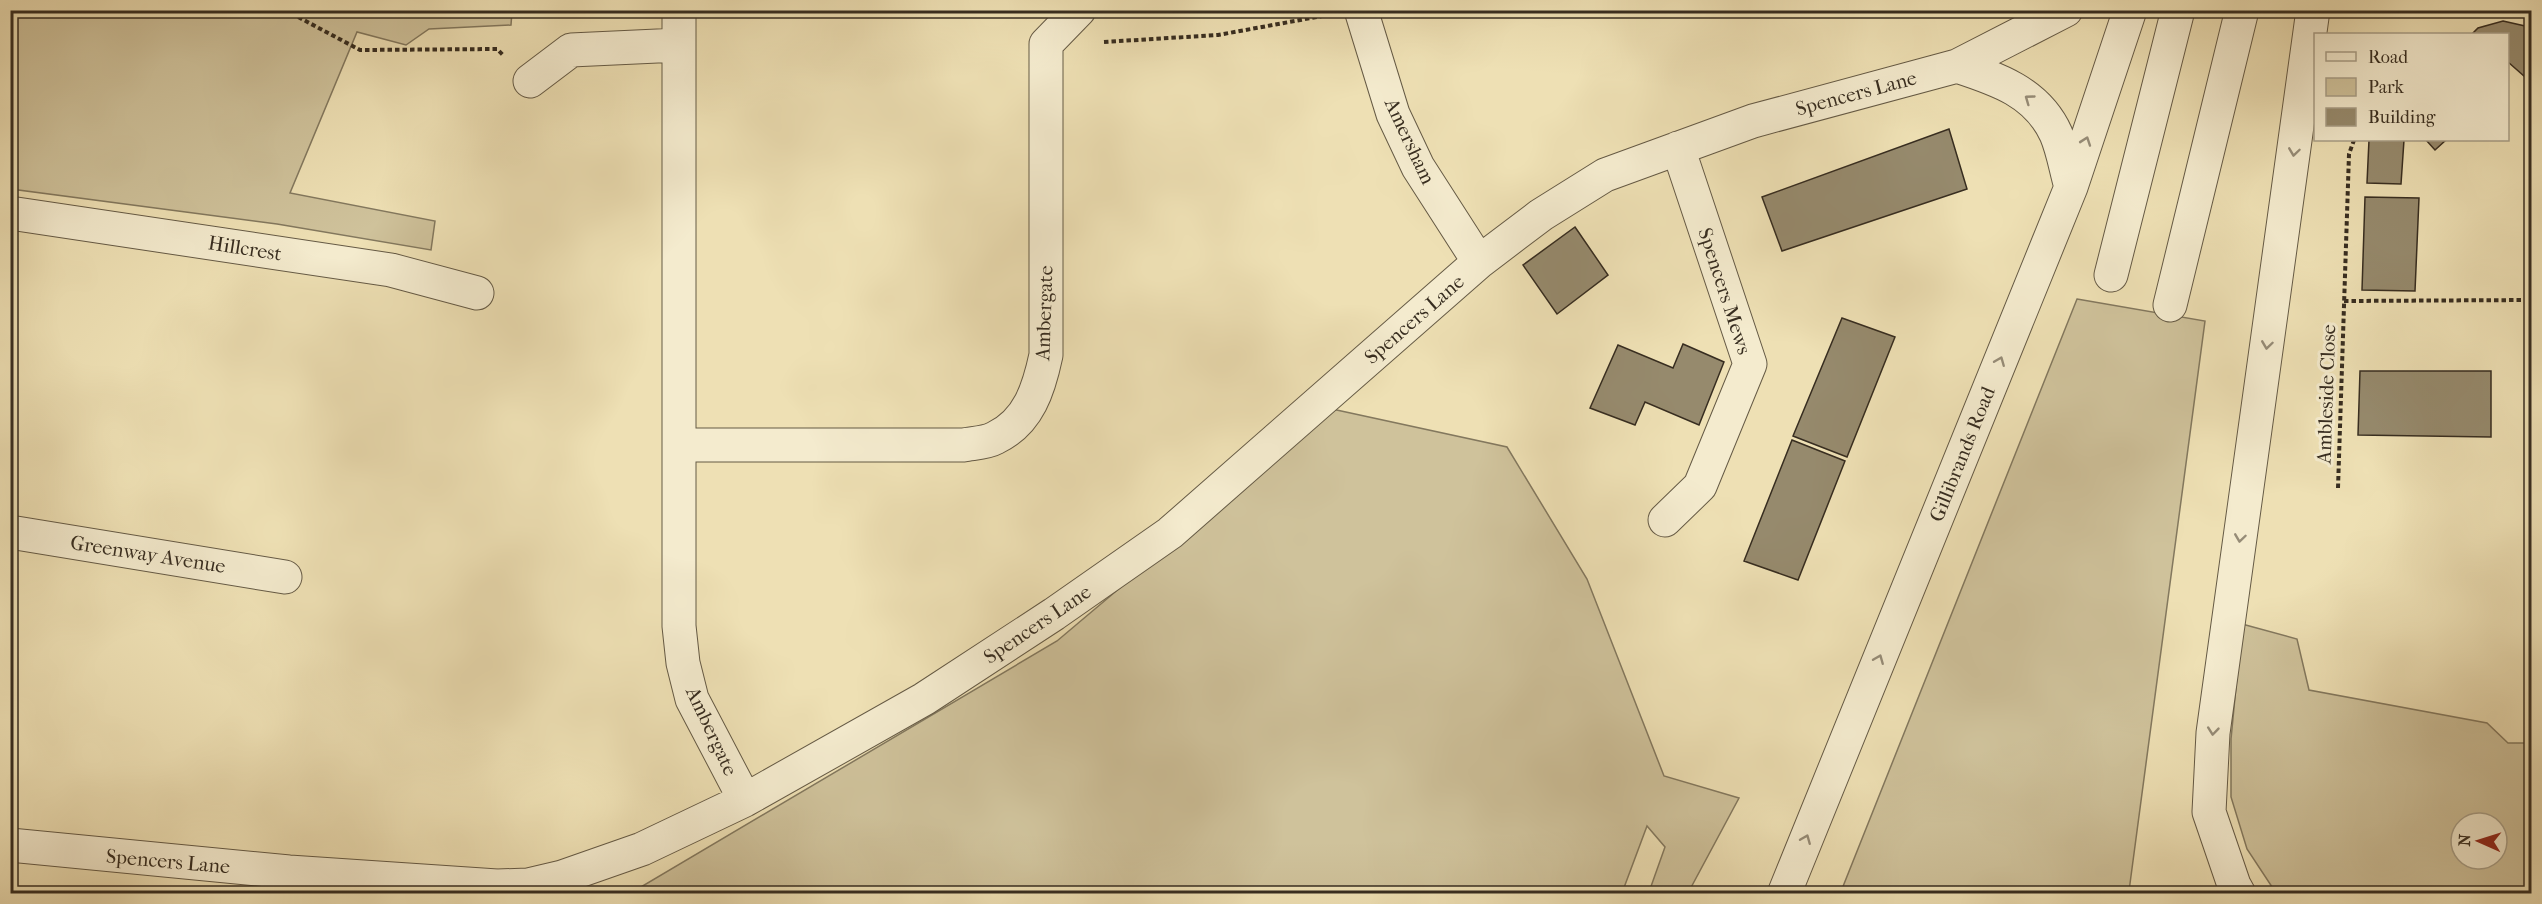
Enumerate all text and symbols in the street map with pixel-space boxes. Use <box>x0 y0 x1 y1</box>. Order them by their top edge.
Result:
legend <box>2314 33 2509 141</box>
text: Road <box>2368 47 2408 68</box>
street label: Spencers Lane <box>1793 66 1919 121</box>
text: Park <box>2368 77 2405 98</box>
street label: Amersham <box>1379 94 1440 188</box>
one-way arrow <box>2024 95 2035 106</box>
text: Building <box>2368 107 2436 128</box>
one-way arrow <box>2079 136 2092 147</box>
one-way arrow <box>2288 147 2300 156</box>
street label: Spencers Mews <box>1693 225 1756 357</box>
street label: Hillcrest <box>206 231 283 266</box>
street label: Ambergate <box>1031 265 1058 362</box>
street label: Spencers Lane <box>1360 270 1469 369</box>
street label: Ambleside Close <box>2313 324 2340 465</box>
one-way arrow <box>2261 340 2273 349</box>
one-way arrow <box>1993 357 2005 368</box>
street label: Gillibrands Road <box>1925 382 2000 525</box>
street label: Greenway Avenue <box>69 531 227 578</box>
one-way arrow <box>2234 533 2246 543</box>
street label: Spencers Lane <box>979 580 1095 669</box>
one-way arrow <box>1872 654 1884 665</box>
street label: Ambergate <box>681 682 742 779</box>
one-way arrow <box>2207 727 2220 736</box>
north arrow <box>2449 811 2509 871</box>
text: N <box>2455 833 2474 847</box>
one-way arrow <box>1799 835 1811 846</box>
street label: Spencers Lane <box>105 845 231 878</box>

